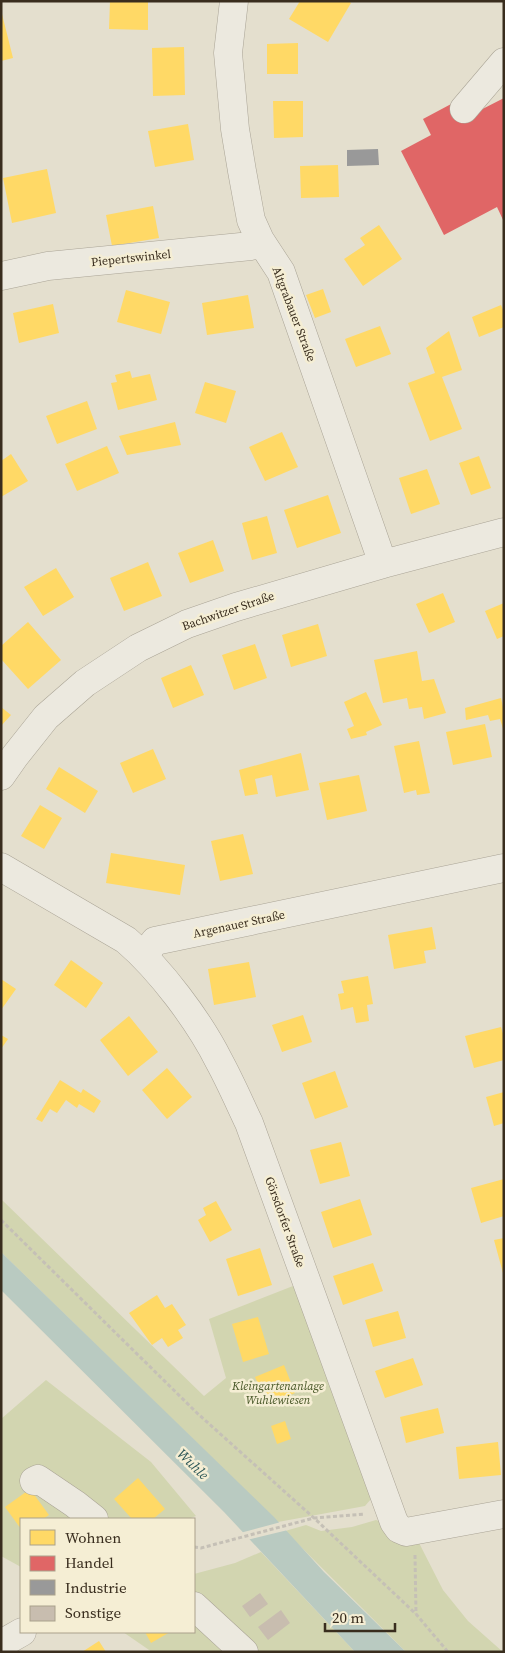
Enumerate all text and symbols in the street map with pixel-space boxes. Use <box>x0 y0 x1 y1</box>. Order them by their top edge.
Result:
street label: Piepertswinkel <box>90 246 172 270</box>
street label: Altgrabauer Straße <box>268 264 320 364</box>
street label: Bachwitzer Straße <box>180 588 276 634</box>
street label: Argenauer Straße <box>192 906 286 942</box>
street label: Görsdorfer Straße <box>261 1174 309 1270</box>
park label: Kleingartenanlage Wuhlewiesen <box>231 1378 324 1408</box>
water label: Wuhle <box>173 1444 213 1484</box>
legend <box>20 1518 195 1633</box>
text: Wohnen <box>65 1527 121 1548</box>
text: Handel <box>65 1552 114 1573</box>
text: Industrie <box>65 1577 127 1598</box>
scale bar <box>325 1600 395 1632</box>
text: Sonstige <box>65 1602 121 1623</box>
text: 20 m <box>332 1607 364 1628</box>

